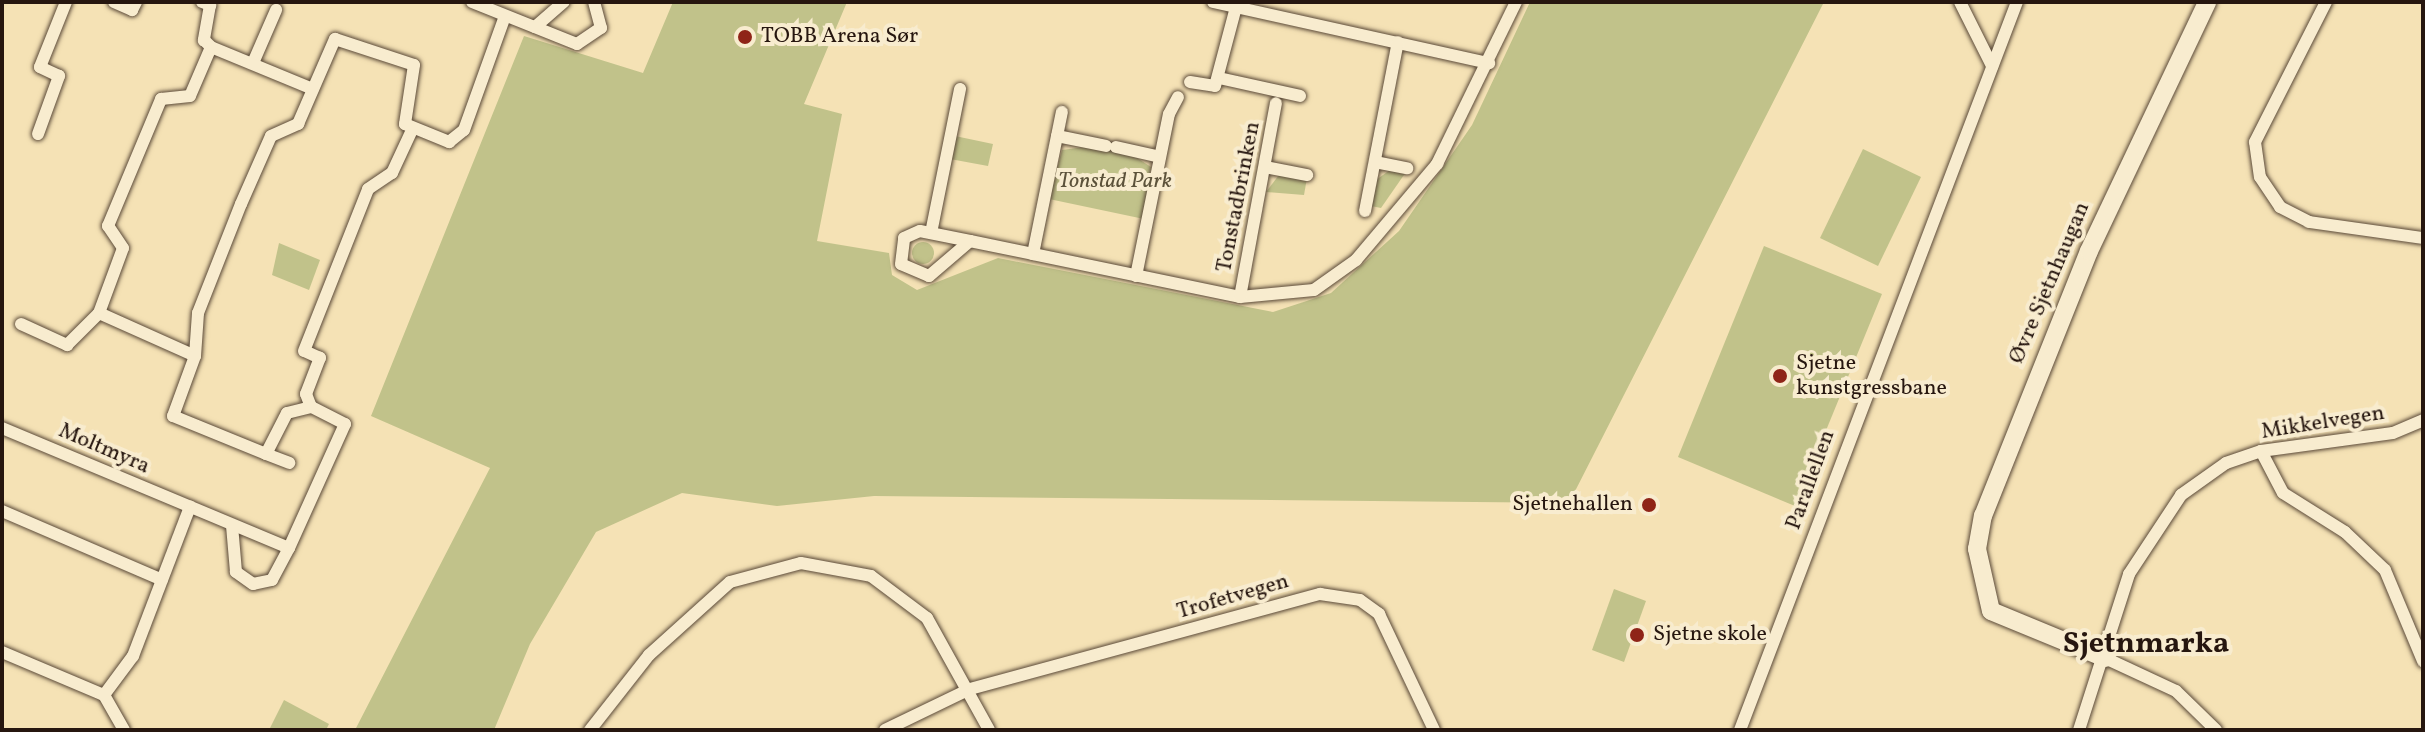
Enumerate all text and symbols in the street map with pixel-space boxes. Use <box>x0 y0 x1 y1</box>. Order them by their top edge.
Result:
place label: TOBB Arena Sør <box>761 24 918 50</box>
marker: TOBB Arena Sør <box>736 28 754 46</box>
street label: Tonstadbrinken <box>1211 119 1267 275</box>
park label: Tonstad Park <box>1058 169 1172 195</box>
street label: Øvre Sjetnhaugan <box>2004 198 2096 368</box>
place label: Sjetne kunstgressbane <box>1796 350 1947 402</box>
marker: Sjetne kunstgressbane <box>1771 367 1789 385</box>
street label: Mikkelvegen <box>2260 400 2386 446</box>
street label: Moltmyra <box>54 418 154 480</box>
street label: Parallellen <box>1781 427 1841 533</box>
place label: Sjetnehallen <box>1512 492 1633 518</box>
marker: Sjetnehallen <box>1640 496 1658 514</box>
street label: Trofetvegen <box>1174 568 1292 626</box>
place label: Sjetne skole <box>1653 622 1767 648</box>
marker: Sjetne skole <box>1628 626 1646 644</box>
district label: Sjetnmarka <box>2063 626 2229 662</box>

